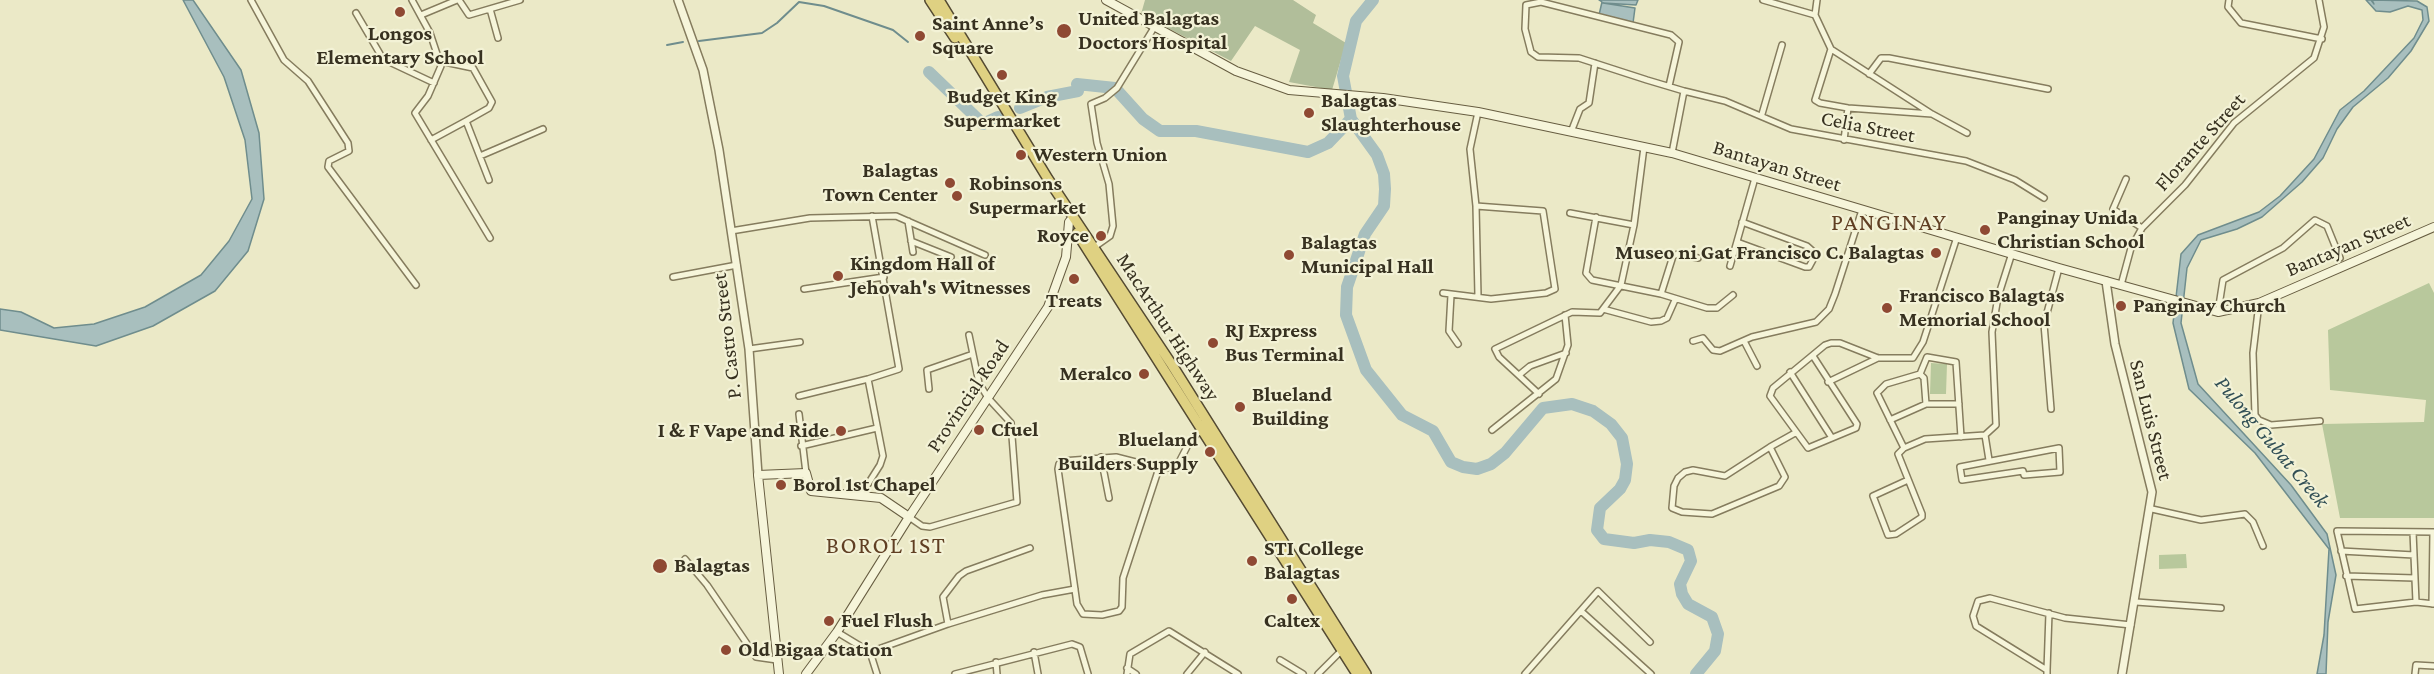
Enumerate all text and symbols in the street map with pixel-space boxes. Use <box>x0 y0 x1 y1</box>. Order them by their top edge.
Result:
marker: Longos Elementary School <box>393 5 407 19</box>
place label: United Balagtas Doctors Hospital <box>1078 6 1227 56</box>
place label: Saint Anne’s Square <box>932 11 1044 61</box>
place label: Longos Elementary School <box>316 21 484 71</box>
marker: United Balagtas Doctors Hospital <box>1055 22 1073 40</box>
marker: Saint Anne’s Square <box>913 29 927 43</box>
marker: Budget King Supermarket <box>995 68 1009 82</box>
place label: Budget King Supermarket <box>944 84 1060 134</box>
place label: Balagtas Slaughterhouse <box>1321 88 1461 138</box>
street label: Florante Street <box>2149 88 2251 196</box>
marker: Balagtas Slaughterhouse <box>1302 106 1316 120</box>
street label: Celia Street <box>1819 106 1917 148</box>
street label: Bantayan Street <box>1710 135 1844 197</box>
place label: Western Union <box>1033 142 1167 168</box>
marker: Western Union <box>1014 148 1028 162</box>
place label: Balagtas Town Center <box>823 158 938 208</box>
place label: Robinsons Supermarket <box>969 171 1086 221</box>
marker: Balagtas Town Center <box>943 176 957 190</box>
marker: Robinsons Supermarket <box>950 189 964 203</box>
place label: Panginay Unida Christian School <box>1997 205 2145 255</box>
street label: Bantayan Street <box>2282 207 2414 283</box>
district label: PANGINAY <box>1831 209 1947 237</box>
place label: Royce <box>1037 223 1089 249</box>
marker: Panginay Unida Christian School <box>1978 223 1992 237</box>
marker: Royce <box>1094 229 1108 243</box>
place label: Balagtas Municipal Hall <box>1301 230 1434 280</box>
place label: Museo ni Gat Francisco C. Balagtas <box>1615 240 1924 266</box>
marker: Museo ni Gat Francisco C. Balagtas <box>1929 246 1943 260</box>
street label: MacArthur Highway <box>1111 248 1225 406</box>
marker: Balagtas Municipal Hall <box>1282 248 1296 262</box>
place label: Kingdom Hall of Jehovah's Witnesses <box>850 251 1031 301</box>
marker: Kingdom Hall of Jehovah's Witnesses <box>831 269 845 283</box>
street label: P. Castro Street <box>707 272 747 400</box>
marker: Treats <box>1067 272 1081 286</box>
place label: Francisco Balagtas Memorial School <box>1899 283 2064 333</box>
place label: Treats <box>1046 288 1102 314</box>
place label: Panginay Church <box>2133 293 2286 319</box>
marker: Panginay Church <box>2114 299 2128 313</box>
marker: Francisco Balagtas Memorial School <box>1880 301 1894 315</box>
place label: RJ Express Bus Terminal <box>1225 318 1344 368</box>
street label: Provincial Road <box>921 335 1015 457</box>
marker: RJ Express Bus Terminal <box>1206 336 1220 350</box>
street label: San Luis Street <box>2124 357 2178 483</box>
place label: Meralco <box>1059 361 1132 387</box>
marker: Meralco <box>1137 367 1151 381</box>
water label: Pulong Gubat Creek <box>2209 371 2335 513</box>
place label: Blueland Building <box>1252 382 1332 432</box>
marker: Blueland Building <box>1233 400 1247 414</box>
place label: Cfuel <box>991 417 1038 443</box>
place label: I & F Vape and Ride <box>658 418 829 444</box>
marker: Cfuel <box>972 423 986 437</box>
marker: I & F Vape and Ride <box>834 424 848 438</box>
place label: Blueland Builders Supply <box>1058 427 1198 477</box>
marker: Blueland Builders Supply <box>1203 445 1217 459</box>
place label: Borol 1st Chapel <box>793 472 936 498</box>
marker: Borol 1st Chapel <box>774 478 788 492</box>
district label: BOROL 1ST <box>826 532 946 560</box>
place label: STI College Balagtas <box>1264 536 1364 586</box>
place label: Balagtas <box>674 553 750 579</box>
marker: STI College Balagtas <box>1245 554 1259 568</box>
marker: Balagtas <box>651 557 669 575</box>
marker: Caltex <box>1285 592 1299 606</box>
place label: Fuel Flush <box>841 608 933 634</box>
place label: Caltex <box>1264 608 1320 634</box>
marker: Fuel Flush <box>822 614 836 628</box>
place label: Old Bigaa Station <box>738 637 892 663</box>
marker: Old Bigaa Station <box>719 643 733 657</box>

